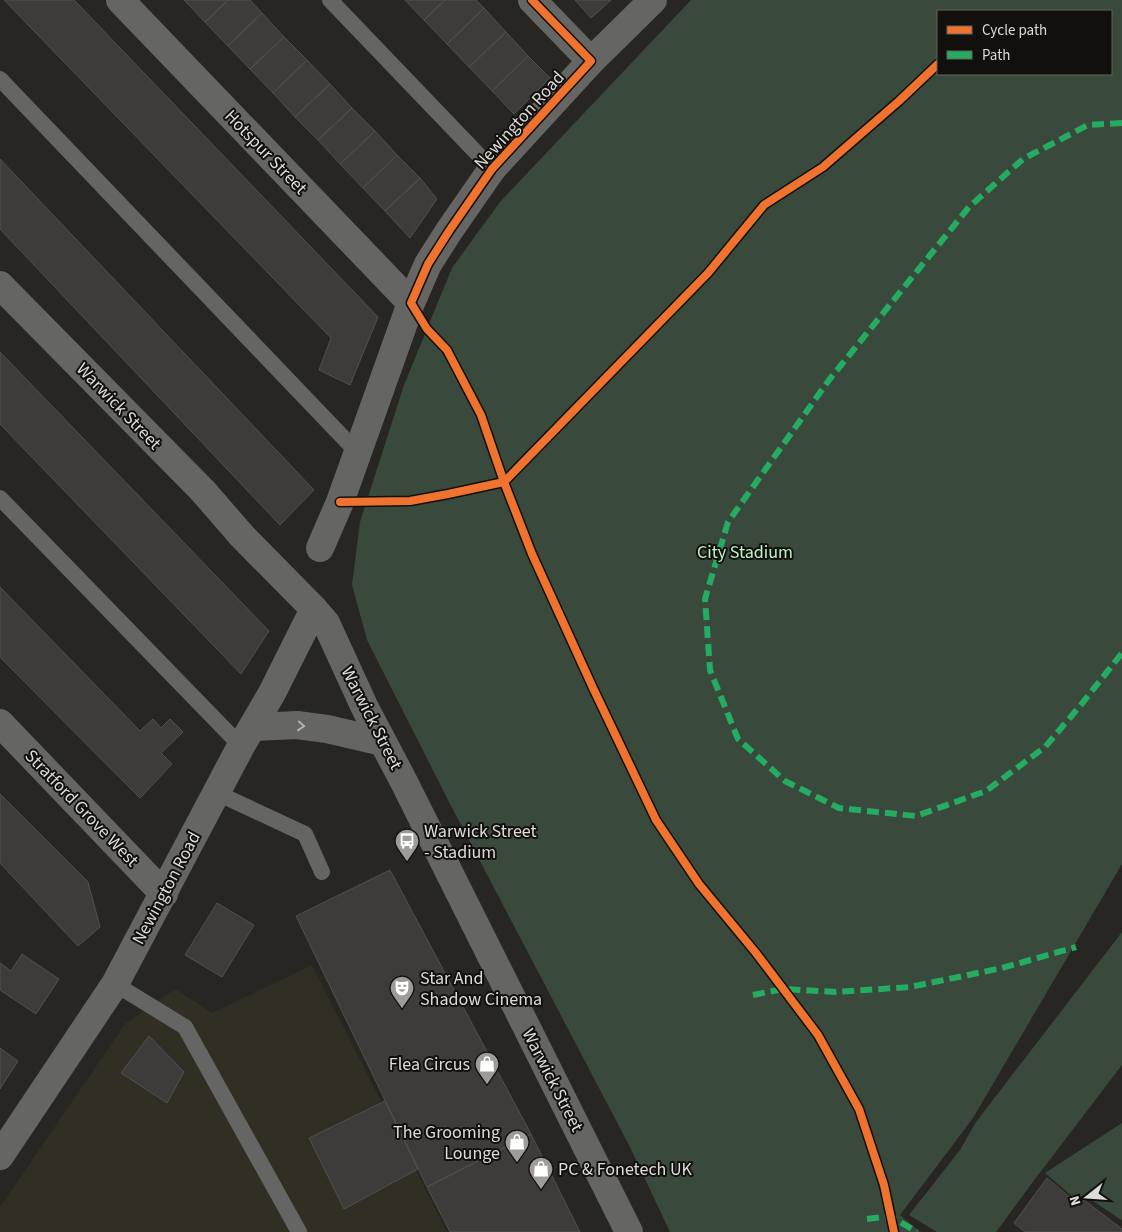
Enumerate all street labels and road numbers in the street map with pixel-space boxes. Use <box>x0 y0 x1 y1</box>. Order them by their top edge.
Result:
street label: Newington Road <box>468 66 570 175</box>
street label: Hotspur Street <box>219 104 313 200</box>
street label: Warwick Street <box>71 357 167 456</box>
street label: Warwick Street <box>335 662 408 774</box>
street label: Stratford Grove West <box>19 744 144 873</box>
street label: Newington Road <box>126 827 207 949</box>
street label: Warwick Street <box>516 1024 589 1136</box>

